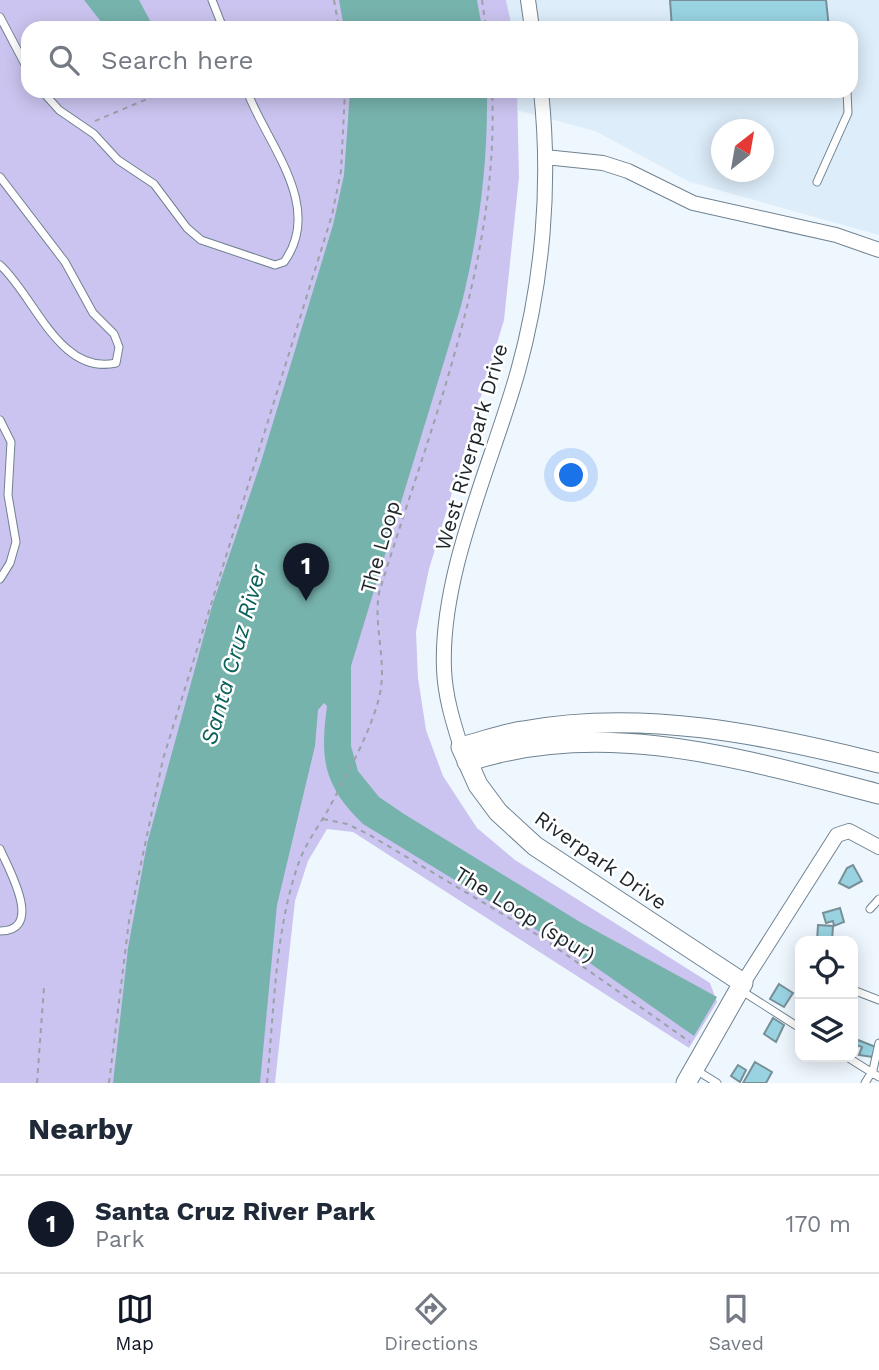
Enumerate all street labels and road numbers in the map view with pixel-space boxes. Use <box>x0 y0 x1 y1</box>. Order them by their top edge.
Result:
street label: West Riverpark Drive <box>429 341 513 553</box>
street label: The Loop <box>355 498 405 596</box>
street label: Riverpark Drive <box>530 805 672 915</box>
street label: The Loop (spur) <box>450 861 600 967</box>

